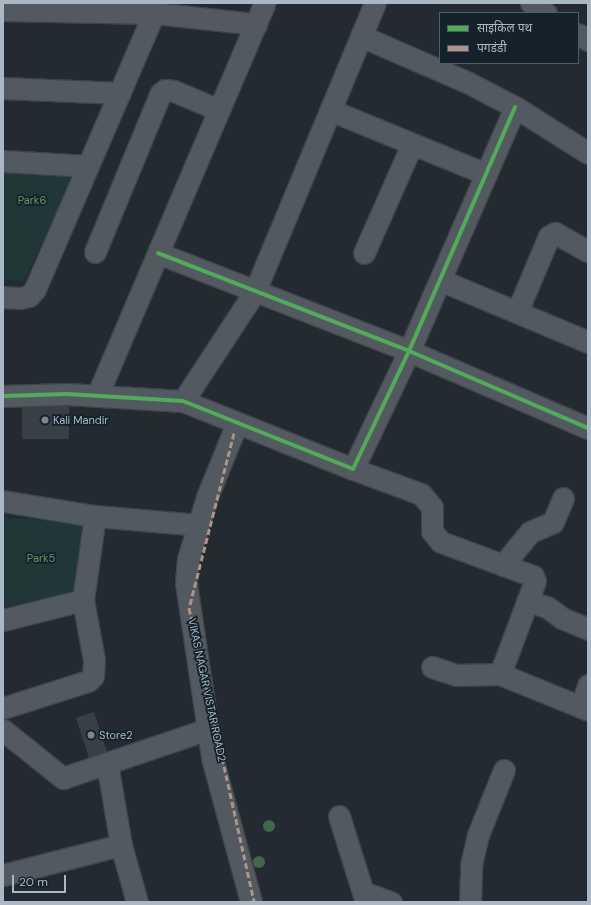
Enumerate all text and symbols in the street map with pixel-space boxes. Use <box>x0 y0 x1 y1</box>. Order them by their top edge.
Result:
legend <box>439 12 579 64</box>
text: साइकिल पथ <box>477 20 532 36</box>
text: पगडंडी <box>477 40 507 56</box>
park label: Park6 <box>18 193 46 207</box>
place label: Kali Mandir <box>53 413 108 427</box>
marker: Kali Mandir <box>40 415 50 425</box>
park label: Park5 <box>27 551 55 565</box>
street label: VIKAS NAGAR VISTAR ROAD2 <box>185 617 229 763</box>
place label: Store2 <box>99 728 133 742</box>
marker: Store2 <box>86 730 96 740</box>
scale bar <box>14 867 68 893</box>
text: 20 m <box>19 874 48 890</box>

